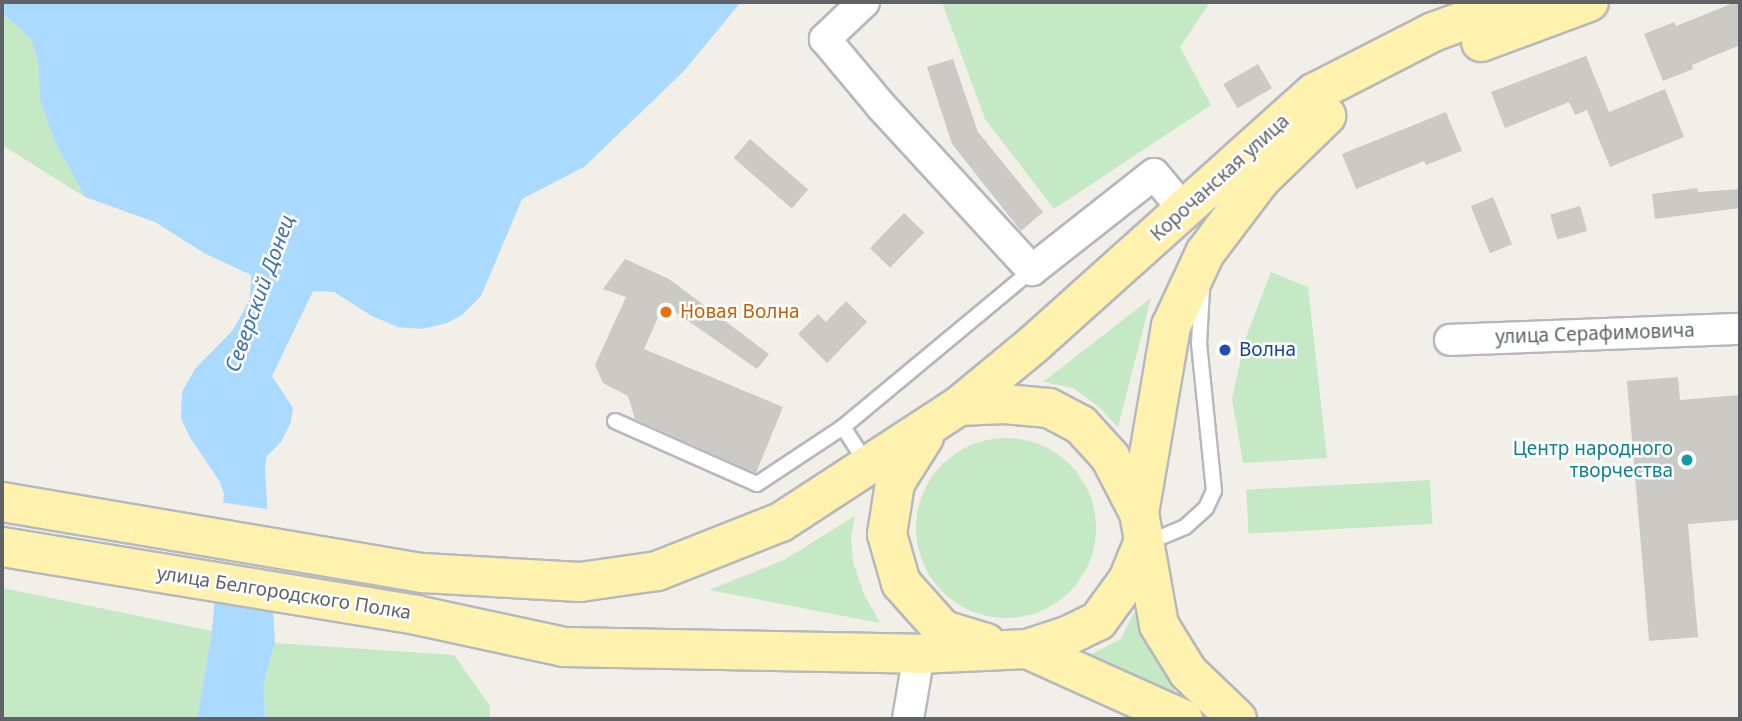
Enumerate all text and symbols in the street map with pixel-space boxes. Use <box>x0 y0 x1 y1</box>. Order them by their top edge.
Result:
street label: Корочанская улица <box>1146 110 1294 246</box>
water label: Северский Донец <box>219 211 299 375</box>
place label: Новая Волна <box>680 301 800 323</box>
marker: Новая Волна <box>658 304 674 320</box>
street label: улица Серафимовича <box>1495 319 1695 349</box>
place label: Волна <box>1239 339 1296 361</box>
marker: Волна <box>1217 342 1233 358</box>
place label: Центр народного творчества <box>1513 438 1673 482</box>
marker: Центр народного творчества <box>1679 452 1695 468</box>
street label: улица Белгородского Полка <box>155 562 413 624</box>

